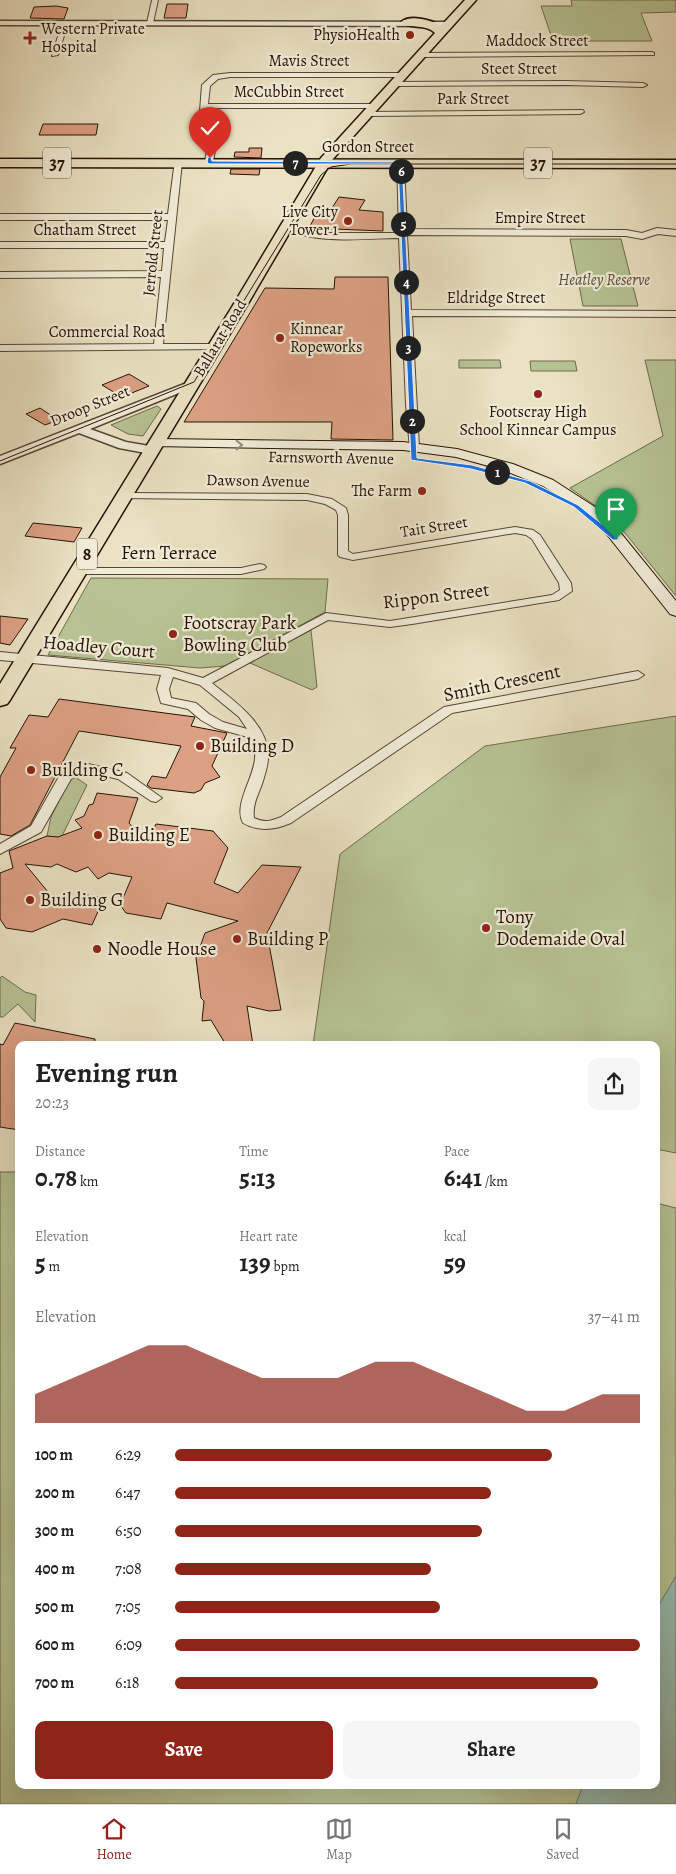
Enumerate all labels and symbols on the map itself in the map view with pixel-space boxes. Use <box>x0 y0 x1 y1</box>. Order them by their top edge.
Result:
place label: Western Private Hospital <box>40 18 145 58</box>
place label: PhysioHealth <box>313 24 400 46</box>
marker: PhysioHealth <box>404 29 416 41</box>
street label: Maddock Street <box>485 30 589 52</box>
marker: Western Private Hospital <box>23 31 37 45</box>
street label: Mavis Street <box>268 50 350 72</box>
street label: Steet Street <box>481 58 557 80</box>
street label: McCubbin Street <box>234 81 344 103</box>
street label: Park Street <box>437 88 509 110</box>
pin <box>189 107 231 158</box>
street label: Gordon Street <box>322 136 414 158</box>
road number: 37 <box>43 148 71 178</box>
road number: 37 <box>524 148 552 178</box>
pin: 7 <box>282 150 308 176</box>
pin: 6 <box>388 158 414 184</box>
place label: Live City Tower 1 <box>282 201 339 241</box>
street label: Empire Street <box>495 207 585 229</box>
street label: Jerrold Street <box>138 209 168 297</box>
pin: 5 <box>390 212 416 236</box>
marker: Live City Tower 1 <box>342 215 354 227</box>
street label: Chatham Street <box>33 219 137 241</box>
park label: Heatley Reserve <box>558 269 650 291</box>
pin: 4 <box>394 270 418 294</box>
street label: Eldridge Street <box>447 287 545 309</box>
street label: Ballarat Road <box>188 295 252 381</box>
place label: Kinnear Ropeworks <box>290 318 362 358</box>
street label: Commercial Road <box>49 321 166 343</box>
marker: Kinnear Ropeworks <box>274 332 286 344</box>
pin: 3 <box>396 336 420 360</box>
street label: Droop Street <box>47 380 133 432</box>
marker: Footscray High School Kinnear Campus <box>532 388 544 400</box>
place label: Footscray High School Kinnear Campus <box>460 401 616 441</box>
pin: 2 <box>400 408 424 434</box>
one-way arrow <box>236 440 244 450</box>
street label: Farnsworth Avenue <box>268 446 394 470</box>
pin: 1 <box>484 460 510 484</box>
street label: Dawson Avenue <box>206 469 310 493</box>
place label: The Farm <box>351 480 412 502</box>
marker: The Farm <box>416 485 428 497</box>
pin <box>595 488 637 539</box>
street label: Tait Street <box>399 511 469 543</box>
road number: 8 <box>77 538 97 570</box>
street label: Fern Terrace <box>121 540 217 566</box>
street label: Rippon Street <box>381 577 491 615</box>
place label: Footscray Park Bowling Club <box>183 610 297 658</box>
marker: Footscray Park Bowling Club <box>167 628 179 640</box>
street label: Hoadley Court <box>42 629 156 665</box>
street label: Smith Crescent <box>441 658 563 708</box>
place label: Building D <box>210 733 294 759</box>
marker: Building D <box>194 740 206 752</box>
place label: Building C <box>41 757 124 783</box>
marker: Building C <box>25 764 37 776</box>
place label: Building E <box>108 822 190 848</box>
marker: Building E <box>92 829 104 841</box>
place label: Building G <box>40 887 124 913</box>
marker: Building G <box>24 894 36 906</box>
place label: Tony Dodemaide Oval <box>496 904 625 952</box>
marker: Tony Dodemaide Oval <box>480 922 492 934</box>
place label: Building P <box>247 926 329 952</box>
marker: Building P <box>231 933 243 945</box>
place label: Noodle House <box>107 936 216 962</box>
marker: Noodle House <box>91 943 103 955</box>

